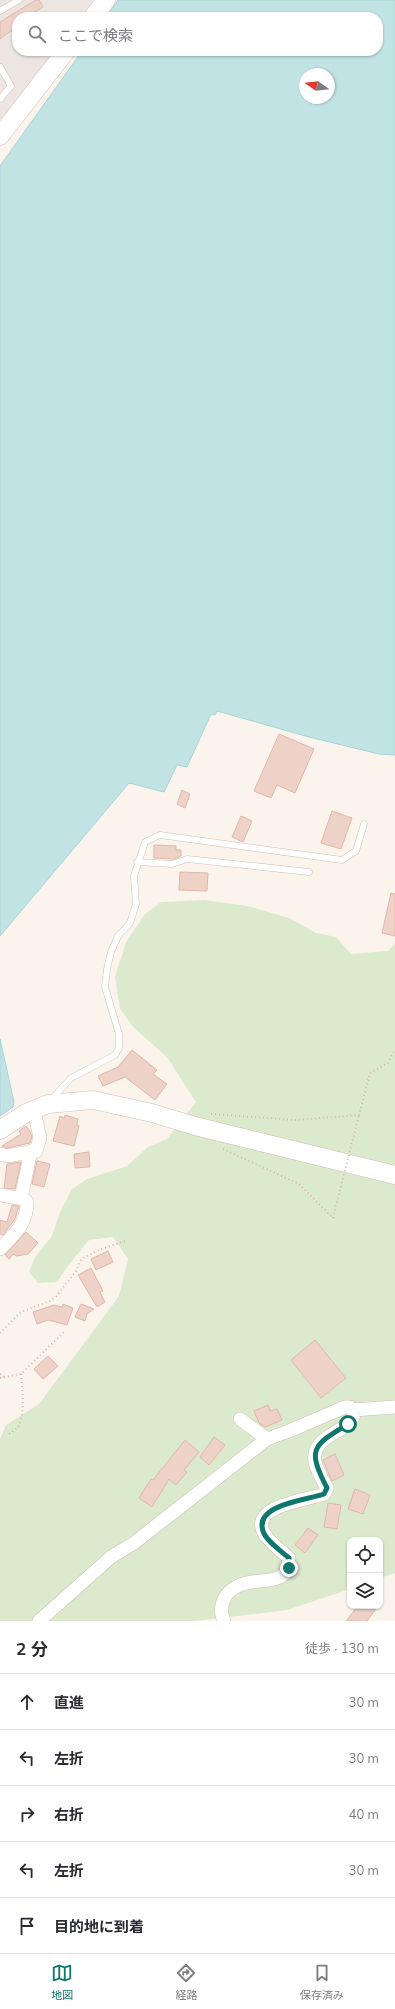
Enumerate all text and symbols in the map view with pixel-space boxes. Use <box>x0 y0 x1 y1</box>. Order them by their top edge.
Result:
search box <box>12 12 383 56</box>
icon: search <box>26 23 48 45</box>
text: ここで検索 <box>58 26 133 45</box>
north arrow <box>299 68 335 104</box>
route start <box>339 1415 357 1433</box>
map controls <box>347 1537 383 1609</box>
button: locate <box>347 1537 383 1573</box>
route end <box>280 1559 298 1577</box>
button: layers <box>347 1573 383 1609</box>
text: 2 分 <box>16 1638 48 1659</box>
text: 徒歩 · 130 m <box>305 1640 379 1656</box>
icon: ahead <box>16 1691 38 1713</box>
text: 直進 <box>54 1693 84 1712</box>
text: 30 m <box>349 1694 379 1710</box>
icon: left <box>16 1747 38 1769</box>
text: 左折 <box>54 1749 84 1768</box>
text: 30 m <box>349 1750 379 1766</box>
icon: right <box>16 1803 38 1825</box>
text: 右折 <box>54 1805 84 1824</box>
text: 40 m <box>349 1806 379 1822</box>
icon: left <box>16 1859 38 1881</box>
text: 左折 <box>54 1861 84 1880</box>
text: 30 m <box>349 1862 379 1878</box>
icon: arrive <box>16 1915 38 1937</box>
text: 目的地に到着 <box>54 1917 144 1936</box>
tab: 地図 <box>51 1962 73 2002</box>
tab: 経路 <box>175 1962 197 2002</box>
tab: 保存済み <box>300 1962 344 2002</box>

